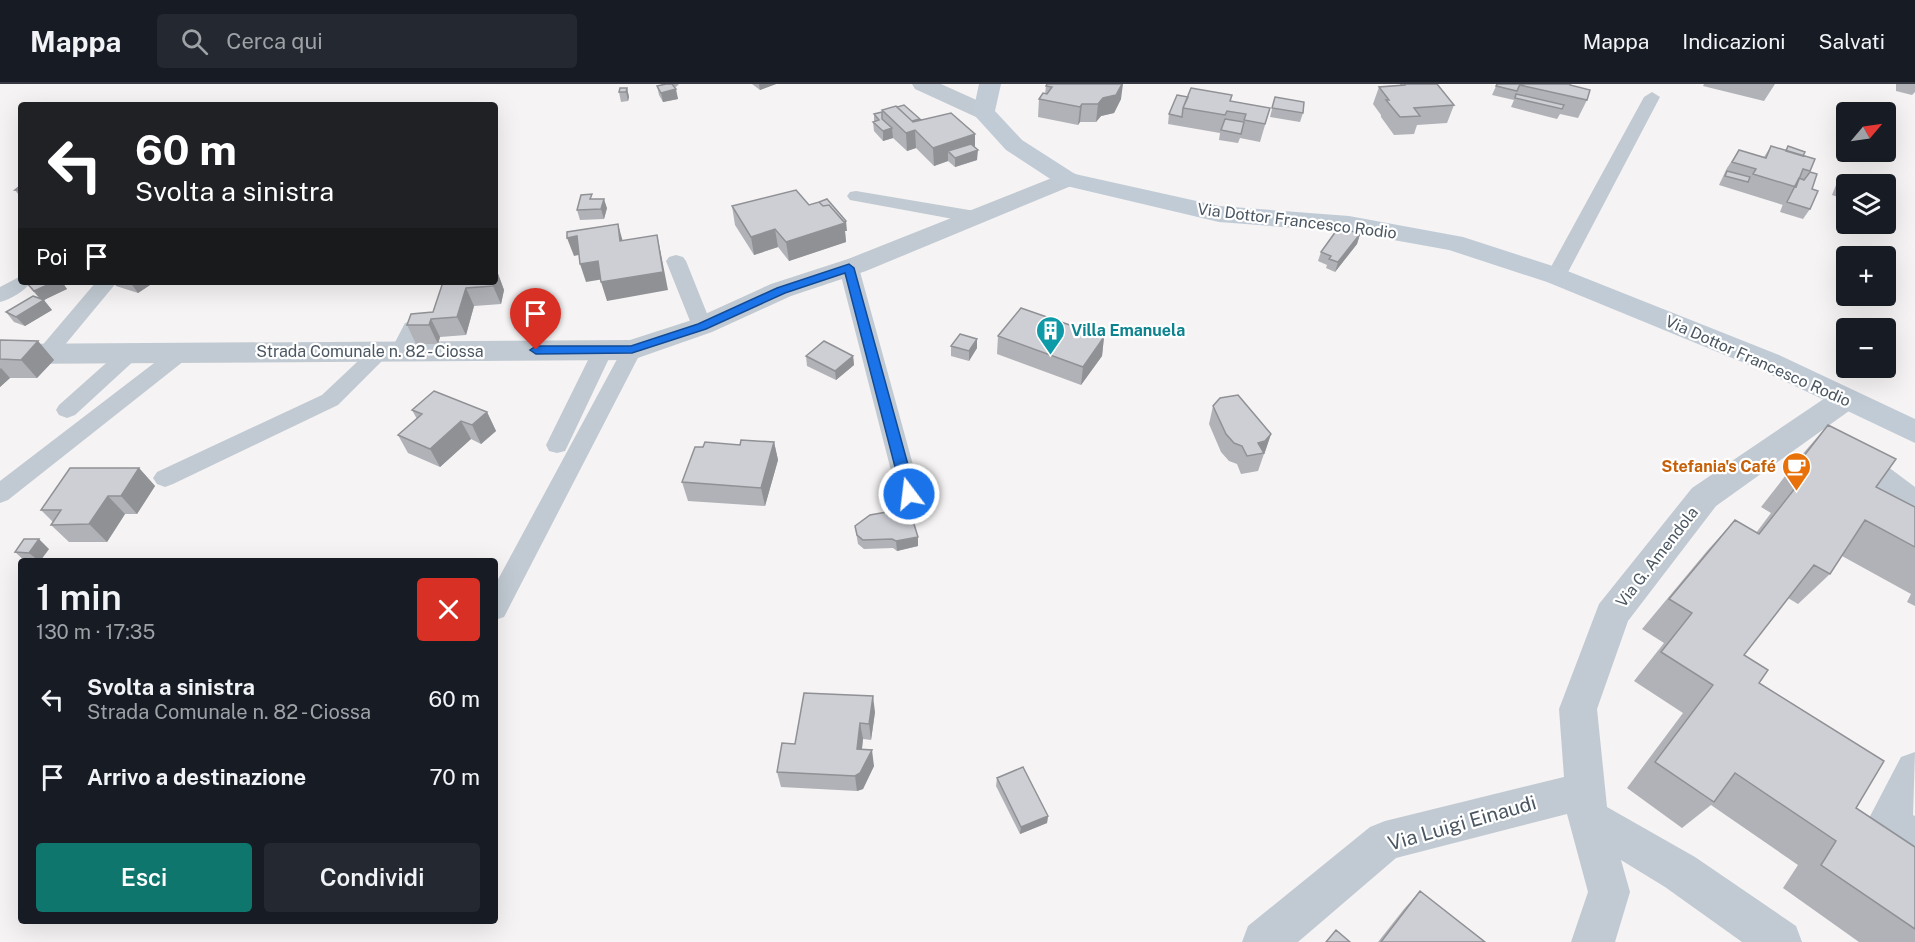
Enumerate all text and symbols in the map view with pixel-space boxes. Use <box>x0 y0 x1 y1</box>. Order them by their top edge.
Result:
search box <box>157 14 577 68</box>
text: Mappa <box>30 25 121 58</box>
icon: search <box>178 25 211 58</box>
text: Cerca qui <box>226 28 323 54</box>
text: Mappa <box>1583 29 1649 54</box>
text: Indicazioni <box>1682 29 1786 54</box>
text: Salvati <box>1819 29 1885 54</box>
north arrow <box>1836 102 1896 162</box>
map controls <box>1836 102 1896 378</box>
text: 60 m <box>135 125 237 174</box>
icon: left <box>36 126 114 204</box>
button: layers <box>1836 174 1896 234</box>
text: Svolta a sinistra <box>135 175 334 207</box>
street label: Via Dottor Francesco Rodio <box>1196 199 1398 243</box>
icon: arrive <box>80 240 113 273</box>
text: Poi <box>36 244 68 270</box>
button: + <box>1836 246 1896 306</box>
pin <box>510 288 561 350</box>
icon: arrive <box>519 297 552 330</box>
street label: Via Dottor Francesco Rodio <box>1662 311 1854 411</box>
building icon: Villa Emanuela <box>1034 314 1066 356</box>
button: − <box>1836 318 1896 378</box>
place label: Villa Emanuela <box>1071 321 1185 340</box>
street label: Strada Comunale n. 82 - Ciossa <box>256 342 484 361</box>
cafe icon: Stefania's Café <box>1781 450 1813 492</box>
place label: Stefania's Café <box>1661 457 1776 476</box>
position arrow <box>877 462 941 526</box>
street label: Via G. Amendola <box>1612 503 1702 611</box>
text: 1 min <box>36 576 122 618</box>
button: close <box>417 578 480 641</box>
text: 130 m · 17:35 <box>36 620 155 644</box>
text: Svolta a sinistra <box>87 674 255 700</box>
icon: left <box>36 683 69 716</box>
text: 60 m <box>429 686 480 712</box>
text: Strada Comunale n. 82 - Ciossa <box>87 700 371 724</box>
icon: arrive <box>36 761 69 794</box>
text: Arrivo a destinazione <box>87 764 306 790</box>
text: 70 m <box>429 764 480 790</box>
street label: Via Luigi Einaudi <box>1385 790 1539 856</box>
button: Esci <box>36 843 252 912</box>
button: Condividi <box>264 843 480 912</box>

